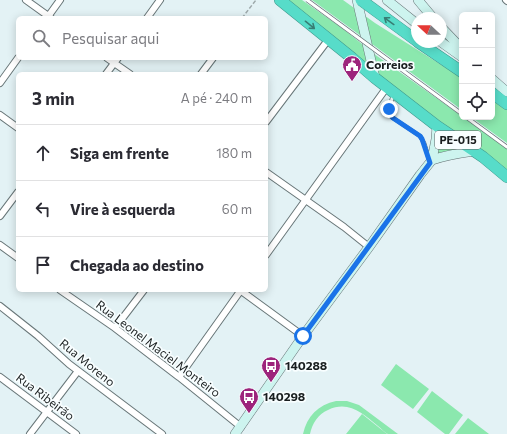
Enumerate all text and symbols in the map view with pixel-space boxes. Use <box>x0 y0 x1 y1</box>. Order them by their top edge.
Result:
north arrow <box>411 12 447 48</box>
map controls <box>459 12 495 120</box>
button: + <box>459 12 495 48</box>
search box <box>16 16 268 60</box>
one-way arrow <box>384 17 395 25</box>
one-way arrow <box>304 20 315 29</box>
icon: search <box>30 27 52 49</box>
text: Pesquisar aqui <box>62 29 159 47</box>
button: − <box>459 48 495 84</box>
public building icon: Correios <box>341 54 363 82</box>
place label: Correios <box>366 57 414 71</box>
button: locate <box>459 84 495 120</box>
text: 3 min <box>32 88 75 109</box>
text: A pé · 240 m <box>181 90 252 106</box>
route end <box>380 100 398 118</box>
road number: PE-015 <box>435 131 481 149</box>
icon: ahead <box>32 142 54 164</box>
text: Siga em frente <box>70 144 169 162</box>
text: 180 m <box>216 145 252 161</box>
icon: left <box>32 198 54 220</box>
text: Vire à esquerda <box>70 200 175 218</box>
text: 60 m <box>222 201 252 217</box>
icon: arrive <box>32 254 54 276</box>
text: Chegada ao destino <box>70 256 204 274</box>
street label: Rua Leonel Maciel Monteiro <box>94 297 224 400</box>
route start <box>294 327 312 345</box>
street label: Rua Moreno <box>57 336 118 389</box>
bus stop icon: 140288 <box>260 355 282 383</box>
place label: 140288 <box>285 358 327 372</box>
street label: Rua Ribeirão <box>14 370 77 423</box>
bus stop icon: 140298 <box>238 386 260 414</box>
place label: 140298 <box>263 389 305 403</box>

